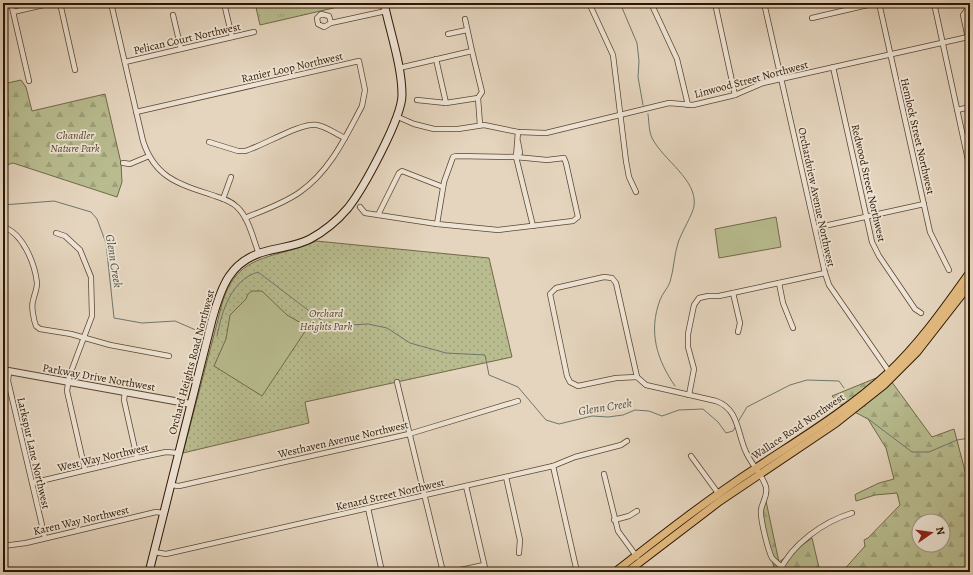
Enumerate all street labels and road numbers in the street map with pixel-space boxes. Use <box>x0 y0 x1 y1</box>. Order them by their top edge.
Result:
street label: Pelican Court Northwest <box>132 19 243 58</box>
street label: Ranier Loop Northwest <box>240 48 345 86</box>
street label: Linwood Street Northwest <box>692 57 810 102</box>
street label: Hemlock Street Northwest <box>897 76 938 196</box>
street label: Redwood Street Northwest <box>848 123 889 244</box>
street label: Orchardview Avenue Northwest <box>794 126 839 269</box>
street label: Orchard Heights Road Northwest <box>165 288 218 436</box>
street label: Parkway Drive Northwest <box>41 360 157 395</box>
street label: Wallace Road Northwest <box>748 390 848 464</box>
street label: Larkspur Lane Northwest <box>13 396 54 511</box>
street label: Westhaven Avenue Northwest <box>276 417 410 462</box>
street label: West Way Northwest <box>55 440 151 476</box>
street label: Kenard Street Northwest <box>334 475 446 514</box>
street label: Karen Way Northwest <box>32 502 131 539</box>

